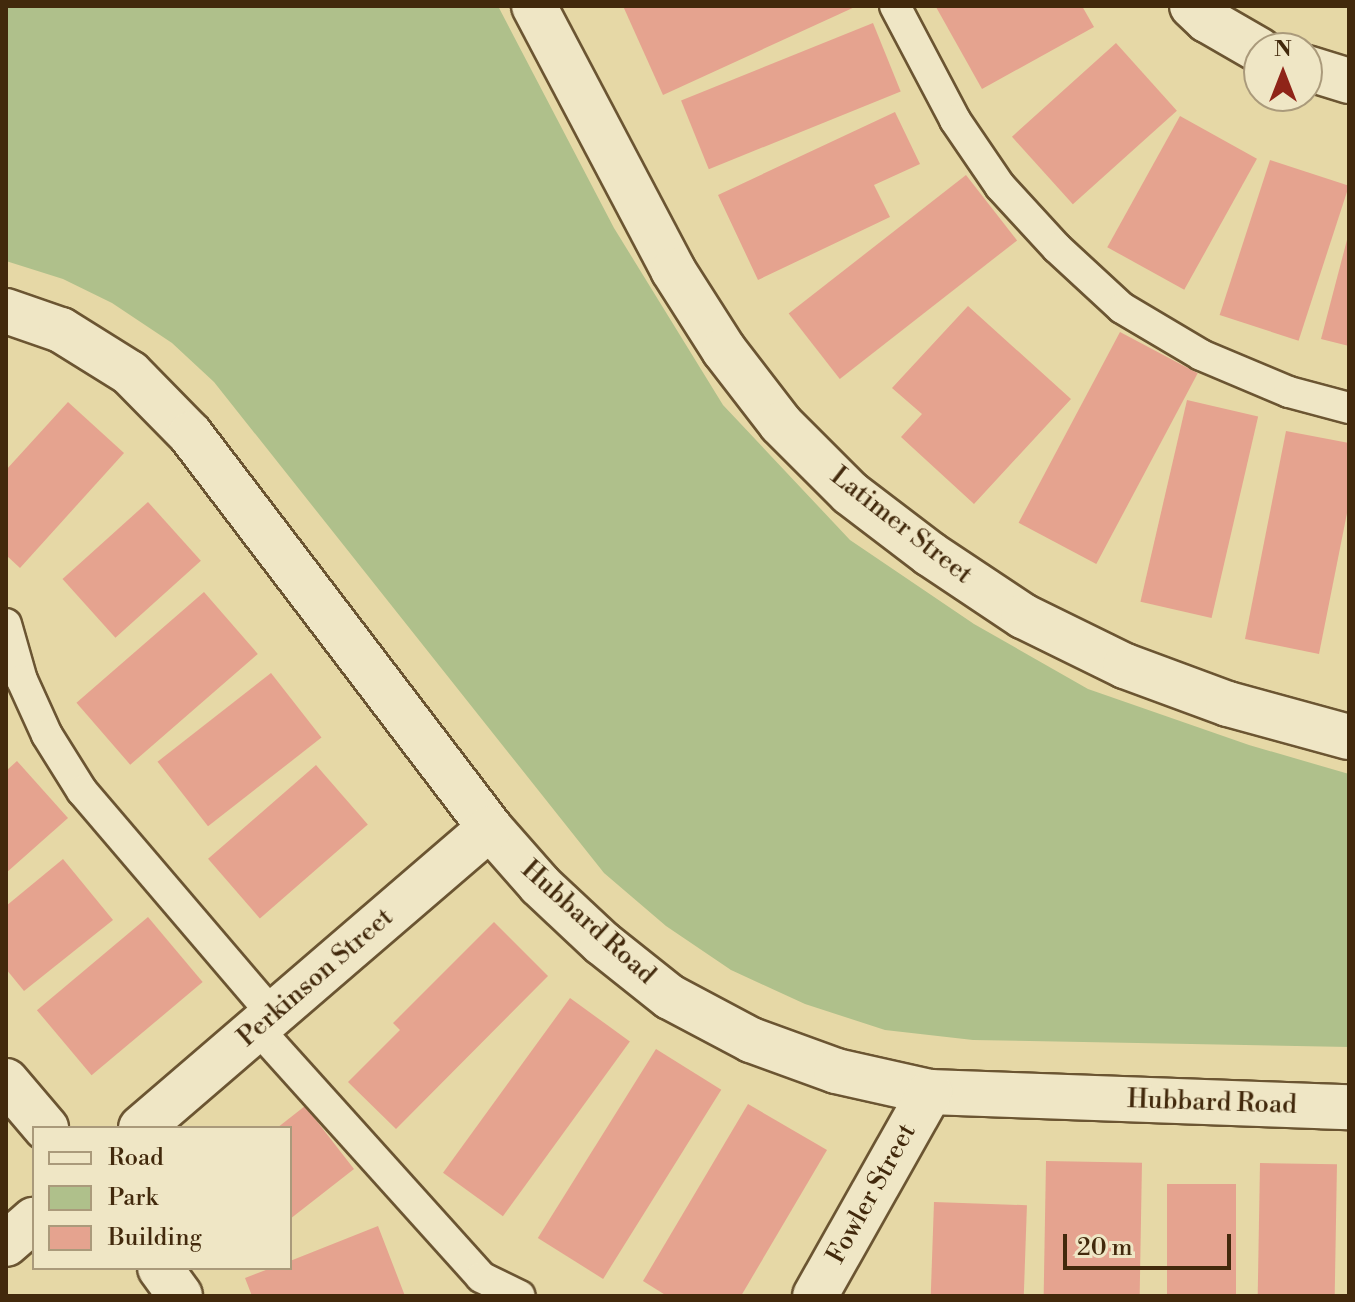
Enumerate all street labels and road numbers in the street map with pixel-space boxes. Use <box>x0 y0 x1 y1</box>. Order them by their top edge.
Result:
street label: Latimer Street <box>824 461 978 591</box>
street label: Hubbard Road <box>514 855 662 991</box>
street label: Perkinson Street <box>232 902 400 1054</box>
street label: Hubbard Road <box>1127 1084 1297 1122</box>
street label: Fowler Street <box>821 1119 923 1269</box>

